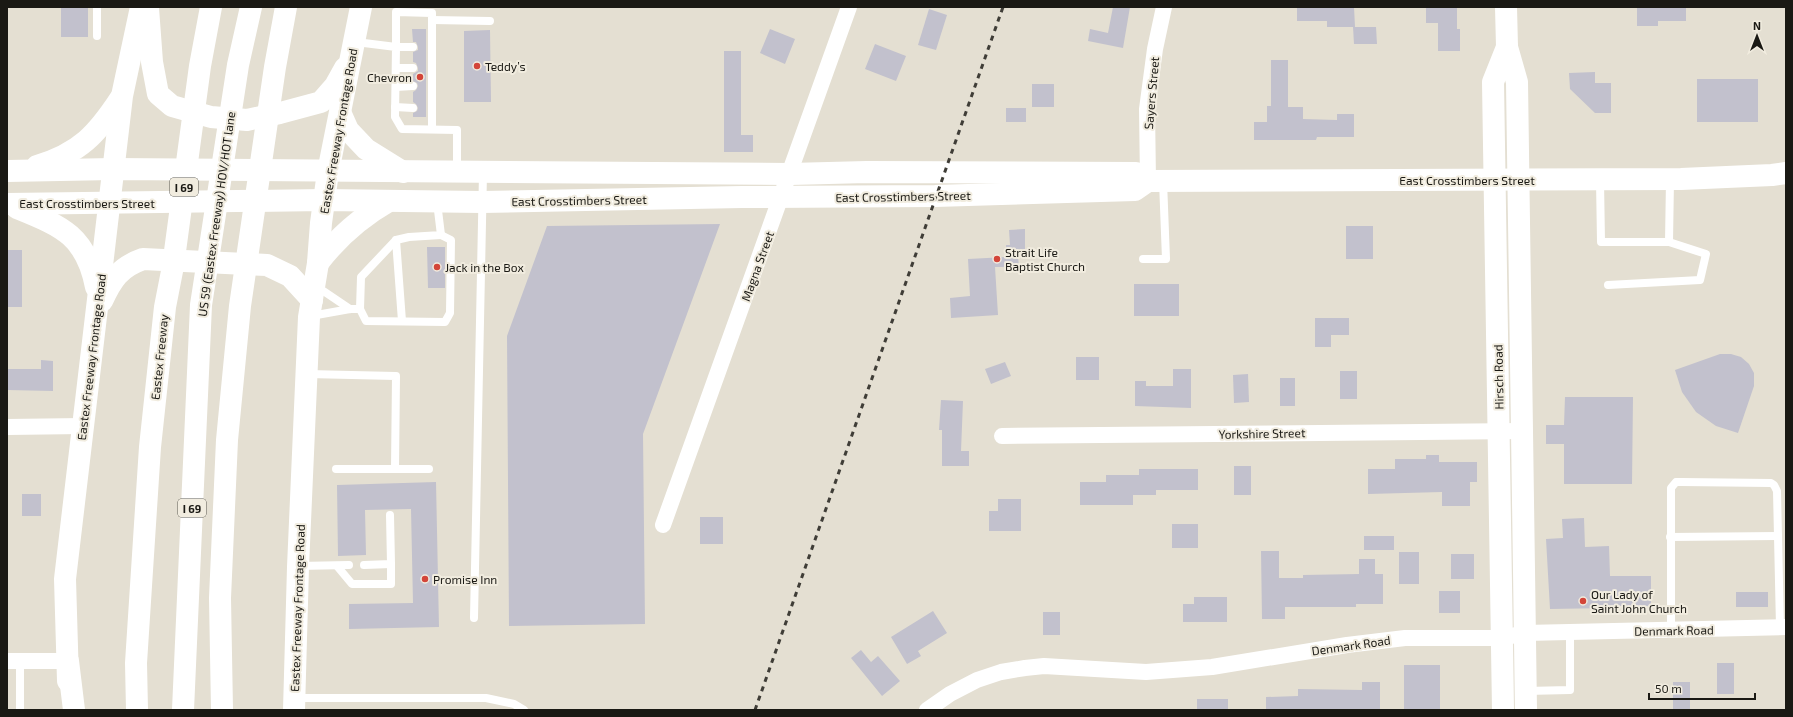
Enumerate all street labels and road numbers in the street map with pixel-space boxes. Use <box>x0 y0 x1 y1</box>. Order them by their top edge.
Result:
street label: Eastex Freeway Frontage Road <box>317 47 359 215</box>
street label: Sayers Street <box>1141 56 1161 130</box>
street label: US 59 (Eastex Freeway) HOV/HOT lane <box>195 110 237 318</box>
street label: East Crosstimbers Street <box>1399 173 1535 187</box>
road number: I 69 <box>170 178 198 196</box>
street label: East Crosstimbers Street <box>835 188 971 204</box>
street label: East Crosstimbers Street <box>511 192 647 208</box>
street label: East Crosstimbers Street <box>19 196 155 210</box>
street label: Magna Street <box>738 229 776 303</box>
street label: Eastex Freeway Frontage Road <box>74 273 108 441</box>
street label: Eastex Freeway <box>148 313 171 401</box>
street label: Hirsch Road <box>1490 344 1506 410</box>
street label: Yorkshire Street <box>1218 425 1306 441</box>
road number: I 69 <box>178 499 206 517</box>
street label: Eastex Freeway Frontage Road <box>287 524 307 692</box>
street label: Denmark Road <box>1634 622 1714 638</box>
street label: Denmark Road <box>1311 633 1391 657</box>

